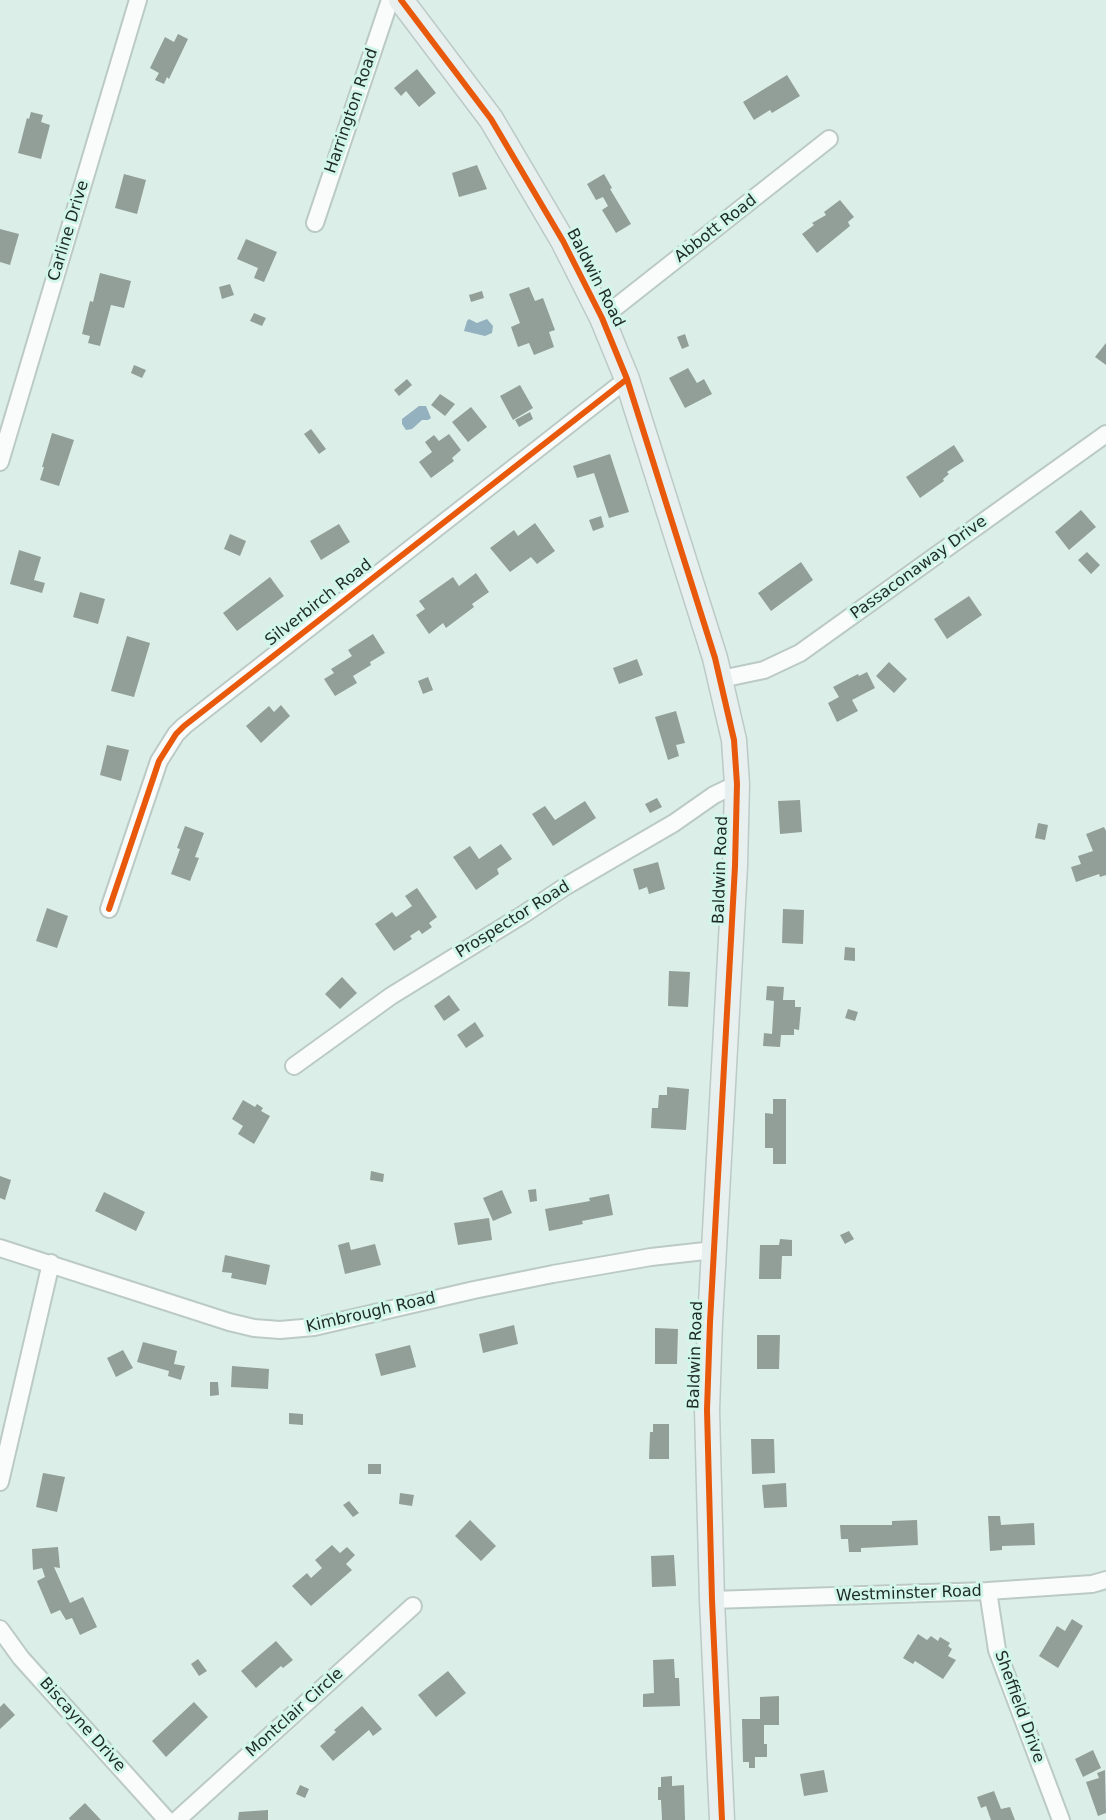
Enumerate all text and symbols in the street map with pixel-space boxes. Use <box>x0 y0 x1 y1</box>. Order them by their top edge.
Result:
street label: Harrington Road <box>322 46 382 176</box>
street label: Carline Drive <box>45 178 93 284</box>
street label: Abbott Road <box>671 191 761 267</box>
street label: Baldwin Road <box>562 225 628 331</box>
street label: Passaconaway Drive <box>847 512 991 624</box>
street label: Silverbirch Road <box>262 555 376 651</box>
street label: Baldwin Road <box>710 816 732 924</box>
street label: Prospector Road <box>453 877 573 963</box>
street label: Kimbrough Road <box>304 1289 438 1337</box>
street label: Baldwin Road <box>685 1301 707 1409</box>
street label: Westminster Road <box>836 1582 982 1606</box>
street label: Sheffield Drive <box>990 1648 1048 1766</box>
street label: Montclair Circle <box>242 1664 348 1762</box>
street label: Biscayne Drive <box>35 1674 129 1776</box>

